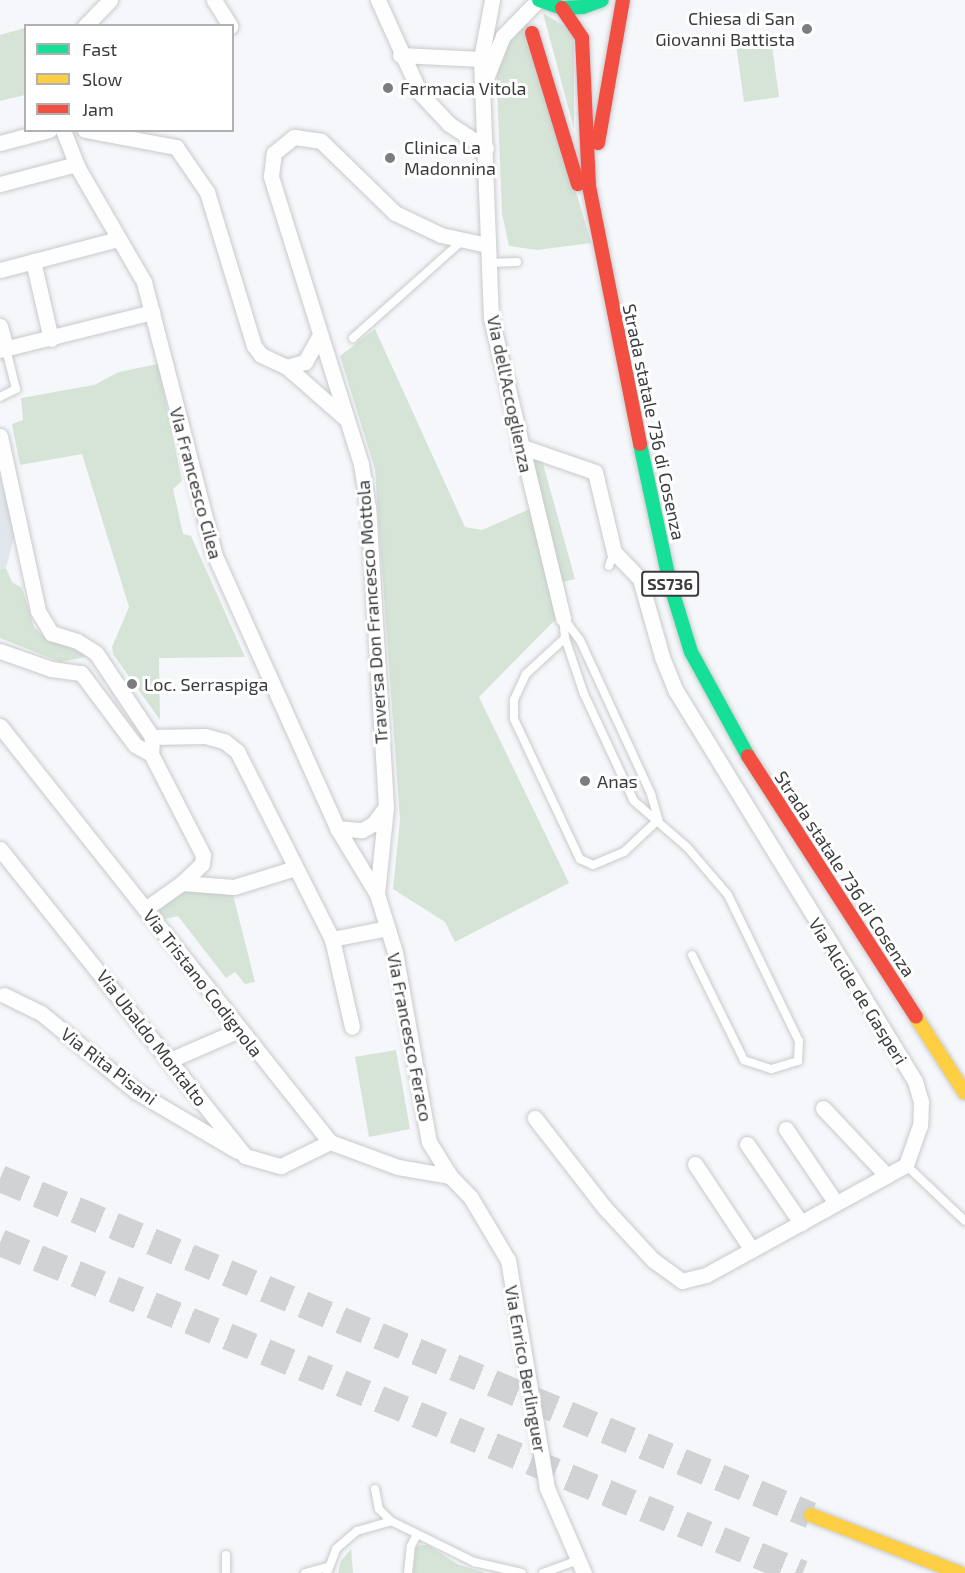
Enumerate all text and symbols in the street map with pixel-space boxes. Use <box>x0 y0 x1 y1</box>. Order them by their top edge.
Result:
place label: Chiesa di San Giovanni Battista <box>655 8 795 50</box>
marker: Chiesa di San Giovanni Battista <box>800 22 814 36</box>
legend <box>24 24 234 132</box>
text: Fast <box>82 38 117 60</box>
text: Slow <box>82 68 122 90</box>
place label: Farmacia Vitola <box>400 77 527 99</box>
marker: Farmacia Vitola <box>381 81 395 95</box>
text: Jam <box>82 98 114 120</box>
place label: Clinica La Madonnina <box>404 137 496 180</box>
marker: Clinica La Madonnina <box>381 149 399 167</box>
street label: Strada statale 736 di Cosenza <box>618 302 690 542</box>
street label: Via dell'Accoglienza <box>483 313 537 475</box>
street label: Via Francesco Cilea <box>165 405 227 561</box>
street label: Traversa Don Francesco Mottola <box>352 479 392 745</box>
road number: SS736 <box>640 571 700 597</box>
place label: Loc. Serraspiga <box>144 673 268 695</box>
marker: Loc. Serraspiga <box>125 677 139 691</box>
street label: Strada statale 736 di Cosenza <box>770 767 920 981</box>
place label: Anas <box>597 770 638 792</box>
marker: Anas <box>578 774 592 788</box>
street label: Via Tristano Codignola <box>139 905 267 1061</box>
street label: Via Alcide de Gasperi <box>804 914 912 1068</box>
street label: Via Francesco Feraco <box>383 951 437 1123</box>
street label: Via Ubaldo Montalto <box>92 966 212 1110</box>
street label: Via Rita Pisani <box>57 1023 161 1109</box>
street label: Via Enrico Berlinguer <box>501 1283 551 1455</box>

